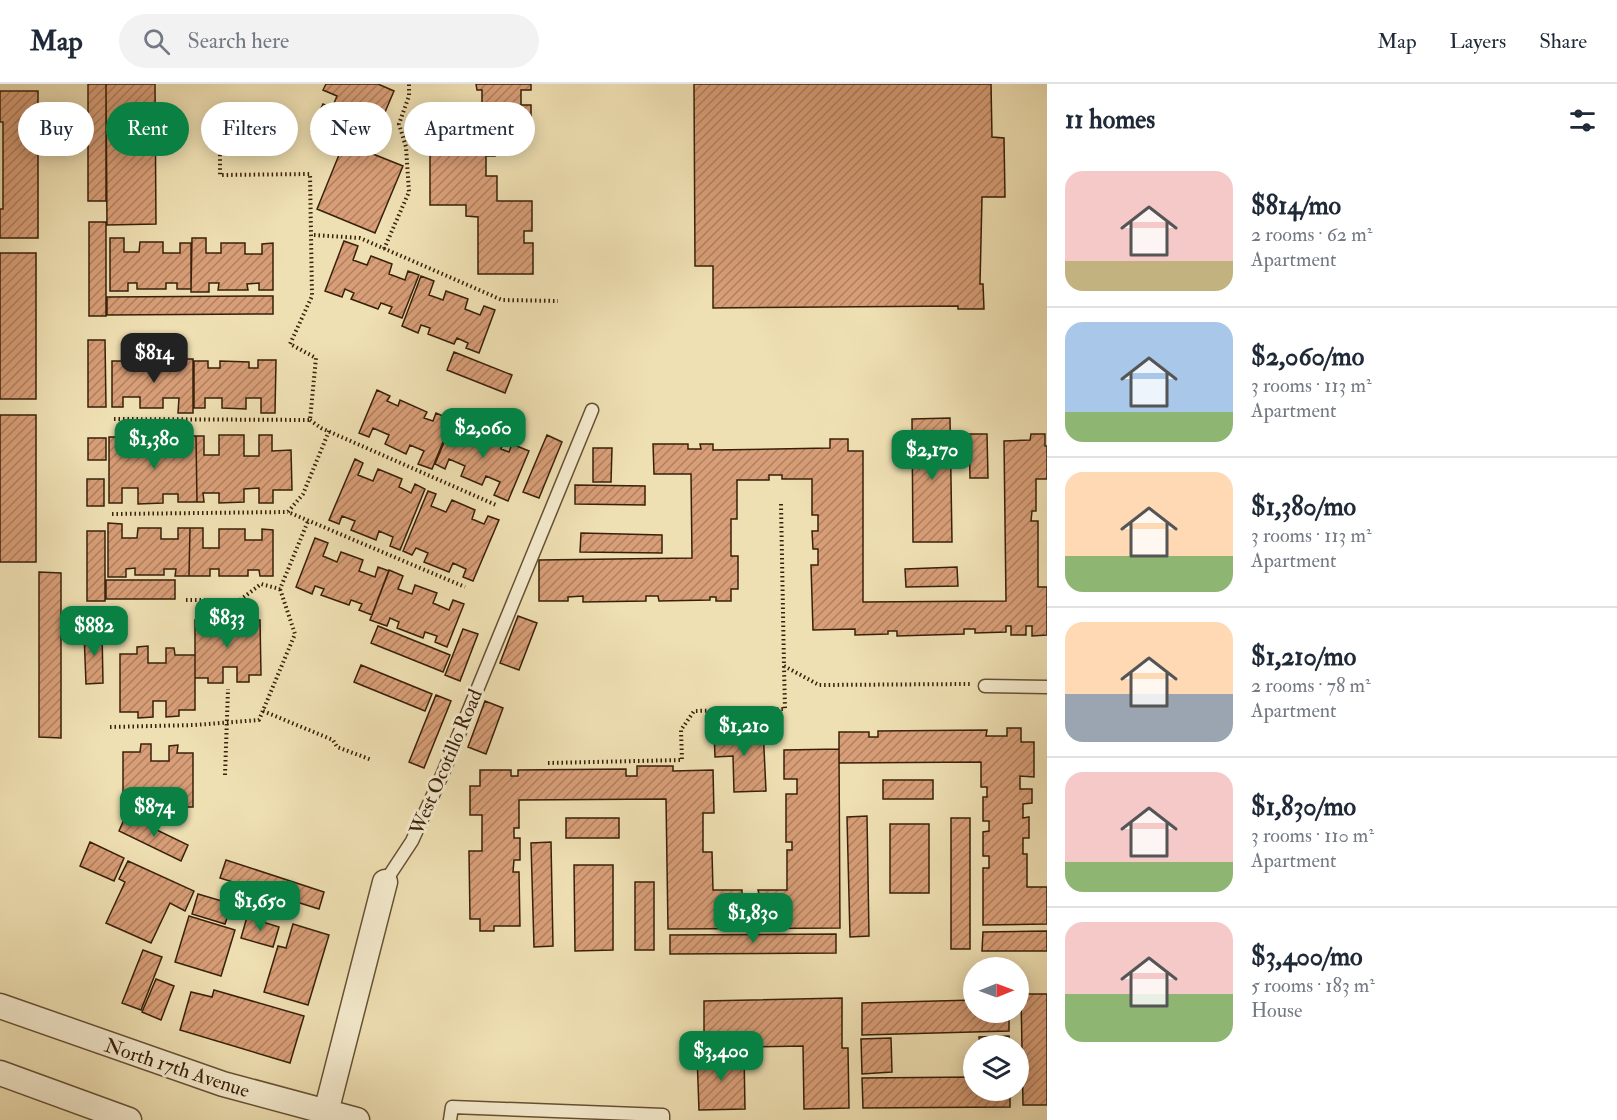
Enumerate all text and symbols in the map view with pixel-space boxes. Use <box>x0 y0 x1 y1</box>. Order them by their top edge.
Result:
search box <box>119 14 539 68</box>
text: Map <box>30 24 83 59</box>
icon: search <box>140 25 173 58</box>
text: Search here <box>188 27 289 55</box>
text: Map <box>1377 28 1417 55</box>
text: Layers <box>1450 28 1506 55</box>
text: Share <box>1539 28 1587 55</box>
chip: Buy <box>18 102 94 156</box>
chip: Rent <box>106 102 189 156</box>
chip: Filters <box>201 102 298 156</box>
chip: New <box>310 102 392 156</box>
chip: Apartment <box>404 102 535 156</box>
text: 11 homes <box>1065 104 1155 136</box>
icon: filters <box>1566 104 1599 137</box>
text: $814/mo <box>1251 190 1341 222</box>
icon: home <box>1113 195 1185 267</box>
text: 2 rooms · 62 m² <box>1251 222 1372 247</box>
text: Apartment <box>1251 247 1336 272</box>
pin: $814 <box>118 333 190 384</box>
text: $814 <box>135 340 173 365</box>
text: $2,060/mo <box>1251 341 1364 373</box>
icon: home <box>1113 346 1185 418</box>
text: 3 rooms · 113 m² <box>1251 373 1372 398</box>
text: Apartment <box>1251 398 1336 423</box>
pin: $2,060 <box>434 408 532 459</box>
text: $2,060 <box>455 415 511 440</box>
pin: $1,380 <box>105 419 203 470</box>
text: $1,380 <box>129 426 179 451</box>
pin: $2,170 <box>883 430 981 481</box>
text: $2,170 <box>906 437 958 462</box>
text: $1,380/mo <box>1251 491 1356 523</box>
icon: home <box>1113 496 1185 568</box>
text: 3 rooms · 113 m² <box>1251 523 1372 548</box>
text: Apartment <box>1251 548 1336 573</box>
pin: $833 <box>191 598 263 649</box>
text: $833 <box>209 605 245 630</box>
pin: $882 <box>58 606 130 657</box>
text: $882 <box>74 613 114 638</box>
text: $1,210/mo <box>1251 641 1356 673</box>
icon: home <box>1113 646 1185 718</box>
text: 2 rooms · 78 m² <box>1251 673 1371 698</box>
street label: West Ocotillo Road <box>404 685 488 840</box>
text: Apartment <box>1251 698 1336 723</box>
pin: $1,210 <box>695 706 793 757</box>
text: $1,210 <box>719 713 769 738</box>
pin: $874 <box>118 787 190 838</box>
text: $1,830/mo <box>1251 791 1356 823</box>
text: $874 <box>134 794 174 819</box>
icon: home <box>1113 796 1185 868</box>
text: 3 rooms · 110 m² <box>1251 823 1374 848</box>
text: Apartment <box>1251 848 1336 873</box>
pin: $1,650 <box>211 881 309 932</box>
text: $1,650 <box>234 888 286 913</box>
pin: $1,830 <box>704 893 802 944</box>
text: $1,830 <box>728 900 778 925</box>
text: $3,400/mo <box>1251 941 1363 973</box>
icon: home <box>1113 946 1185 1018</box>
north arrow <box>963 957 1029 1023</box>
map controls <box>963 957 1029 1101</box>
text: 5 rooms · 183 m² <box>1251 973 1375 998</box>
text: House <box>1251 998 1302 1023</box>
pin: $3,400 <box>672 1031 770 1082</box>
street label: North 17th Avenue <box>101 1033 253 1103</box>
button: layers <box>963 1035 1029 1101</box>
text: $3,400 <box>693 1038 749 1063</box>

